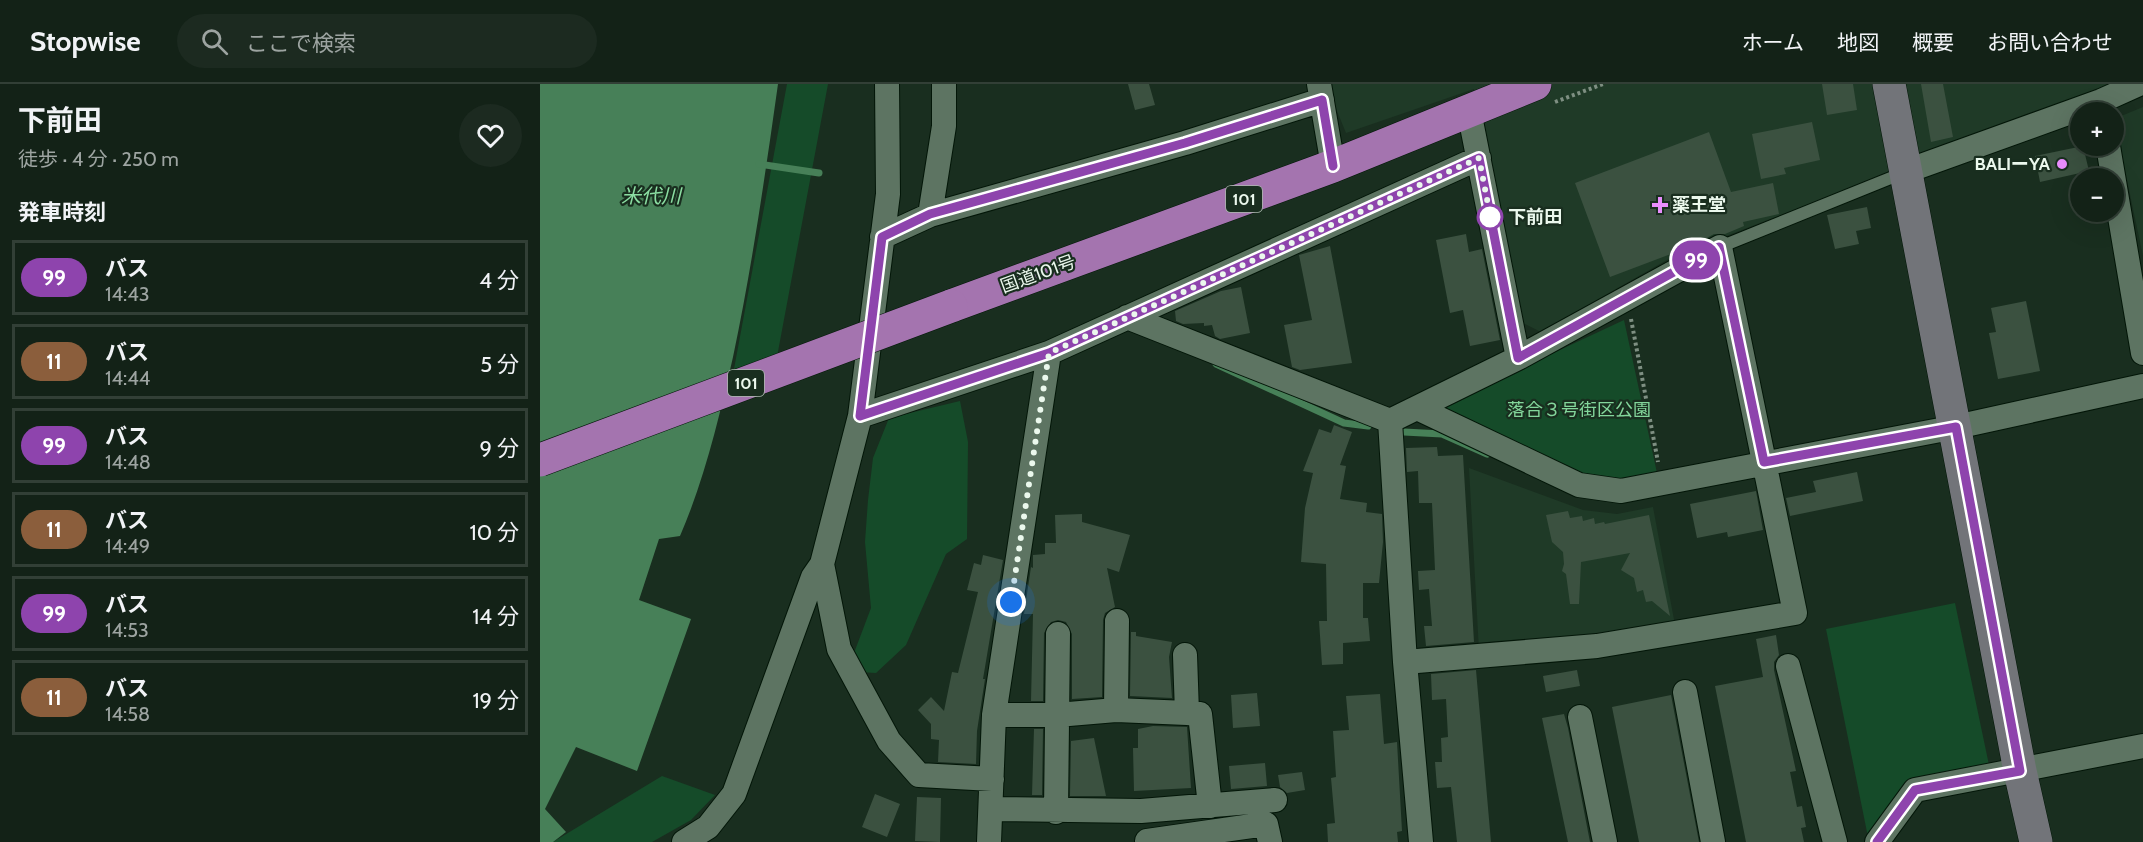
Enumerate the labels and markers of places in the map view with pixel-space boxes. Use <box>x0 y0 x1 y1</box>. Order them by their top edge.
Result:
place label: BALIーYA <box>1974 153 2051 175</box>
marker: BALIーYA <box>2055 157 2069 171</box>
place label: 薬王堂 <box>1672 194 1726 216</box>
marker: 薬王堂 <box>1653 198 1667 212</box>
marker: 下前田 <box>1477 204 1503 230</box>
place label: 下前田 <box>1508 206 1562 228</box>

